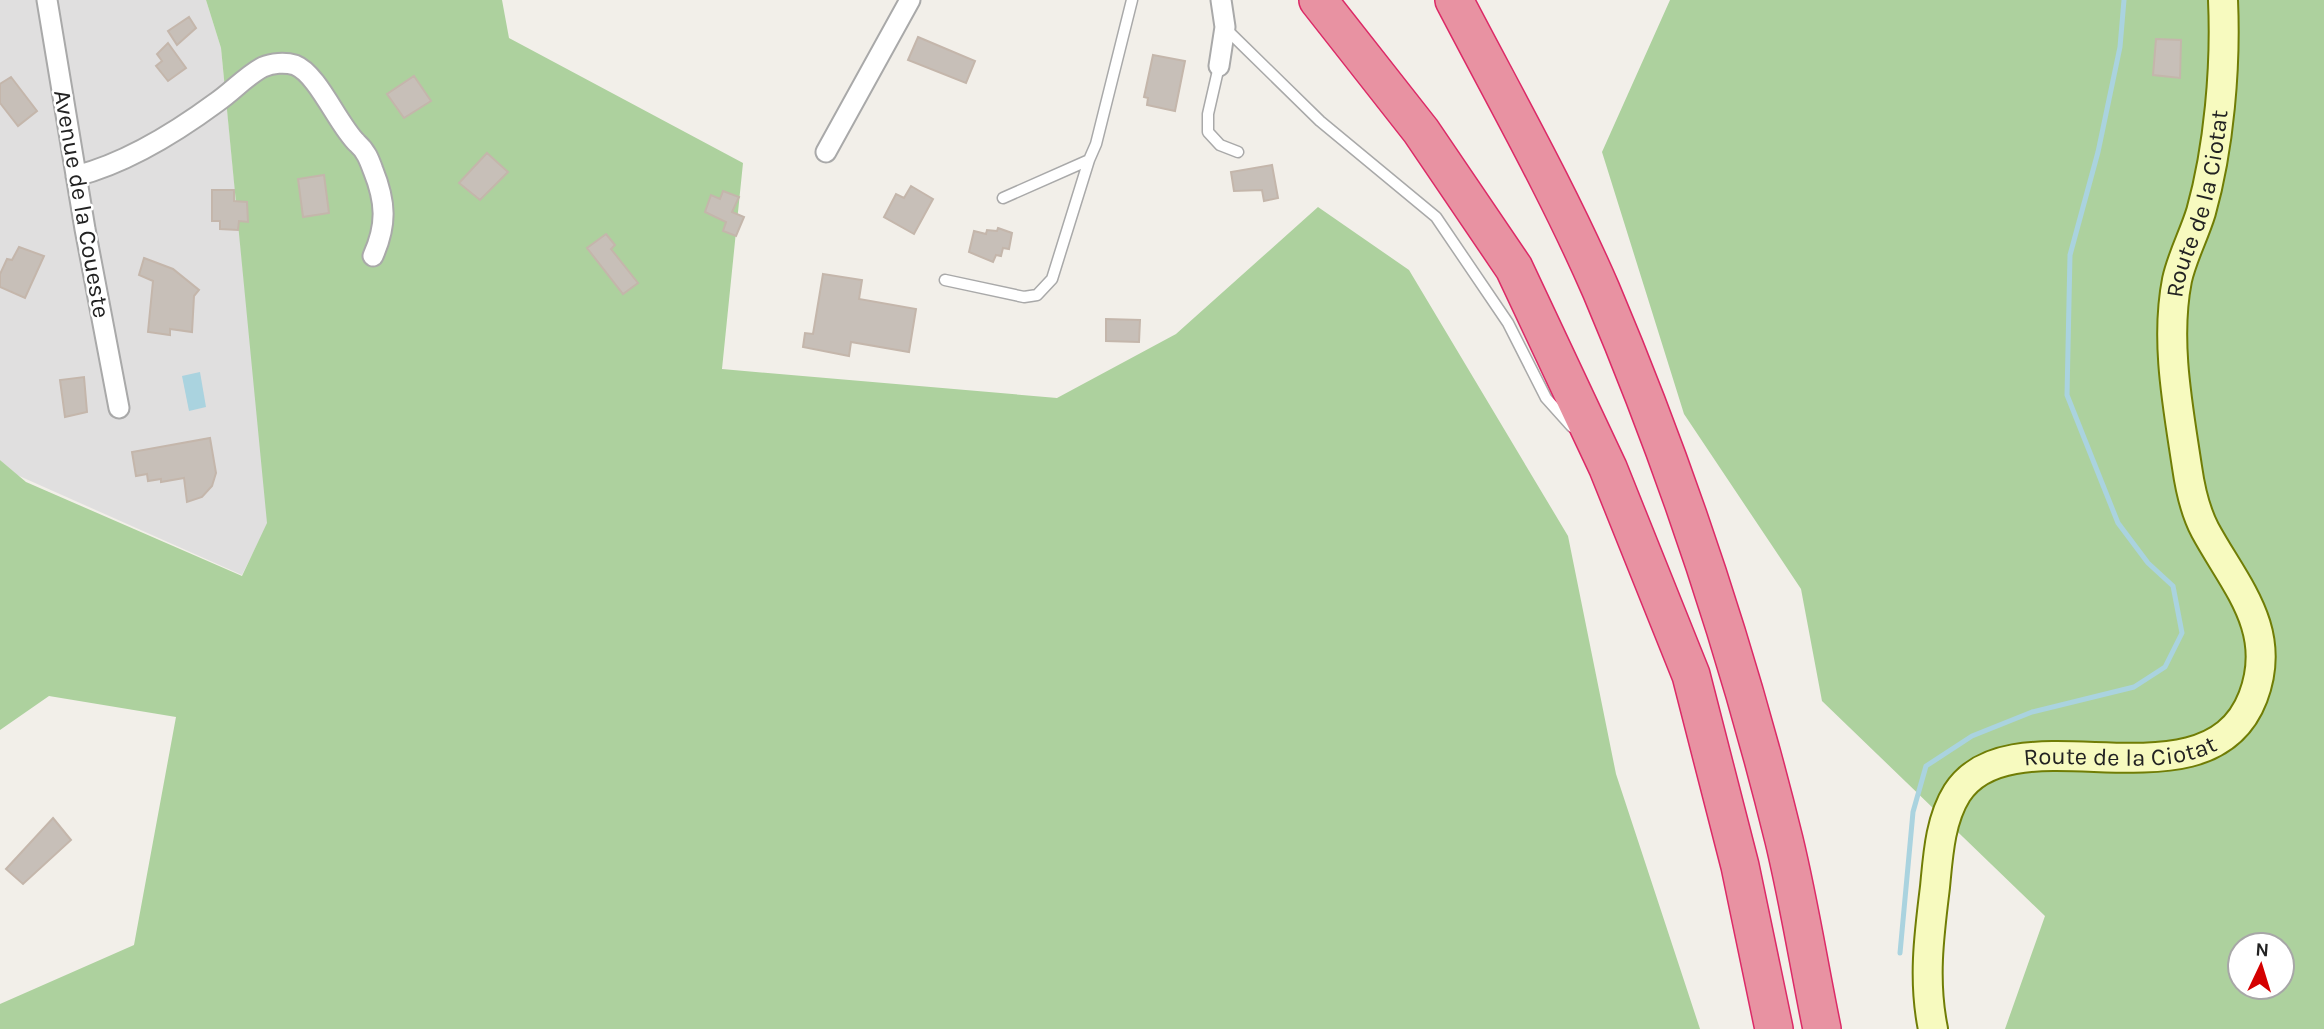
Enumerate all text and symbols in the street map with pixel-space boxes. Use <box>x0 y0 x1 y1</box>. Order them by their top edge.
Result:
street label: Avenue de la Coueste <box>48 88 116 320</box>
street label: Route de la Ciotat <box>2160 108 2234 299</box>
street label: Route de la Ciotat <box>2022 730 2221 772</box>
north arrow <box>2226 931 2296 1001</box>
text: N <box>2255 939 2270 961</box>

